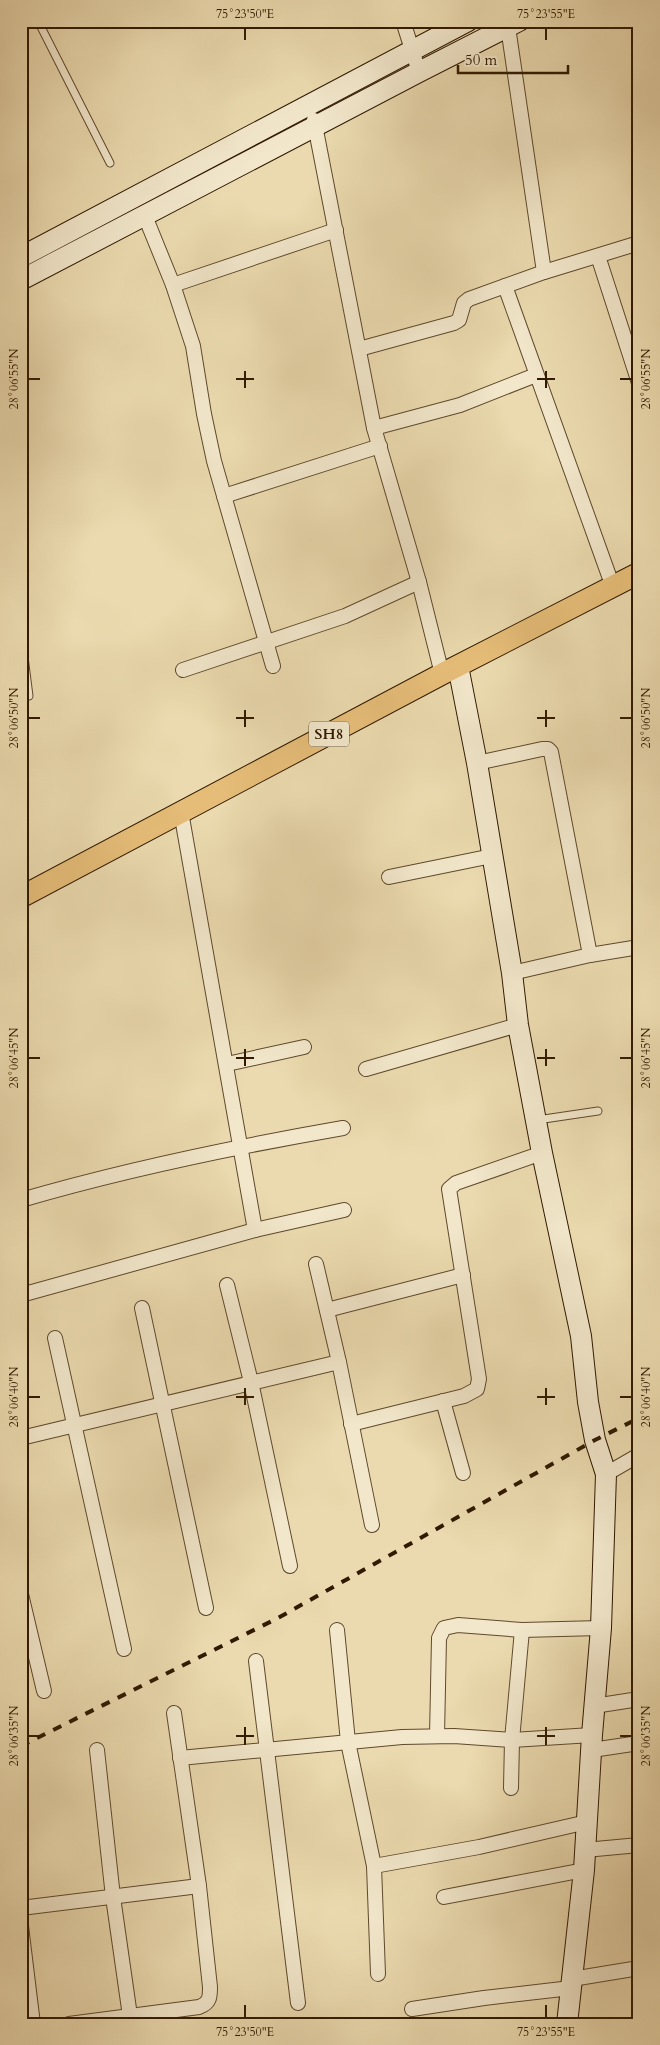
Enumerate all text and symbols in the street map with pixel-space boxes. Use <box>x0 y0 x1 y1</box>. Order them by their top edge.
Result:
text: 75°23'50"E <box>216 6 274 22</box>
text: 75°23'55"E <box>517 6 575 22</box>
scale bar <box>458 42 568 74</box>
text: 50 m <box>465 50 497 70</box>
text: 28°06'55"N <box>6 348 22 409</box>
text: 28°06'55"N <box>638 348 654 409</box>
text: 28°06'50"N <box>6 687 22 748</box>
text: 28°06'50"N <box>638 687 654 748</box>
road number: SH8 <box>309 722 349 746</box>
text: 28°06'45"N <box>6 1027 22 1088</box>
text: 28°06'45"N <box>638 1027 654 1088</box>
text: 28°06'40"N <box>6 1366 22 1427</box>
text: 28°06'40"N <box>638 1366 654 1427</box>
text: 28°06'35"N <box>6 1705 22 1766</box>
text: 28°06'35"N <box>638 1705 654 1766</box>
text: 75°23'50"E <box>216 2024 274 2040</box>
text: 75°23'55"E <box>517 2024 575 2040</box>

